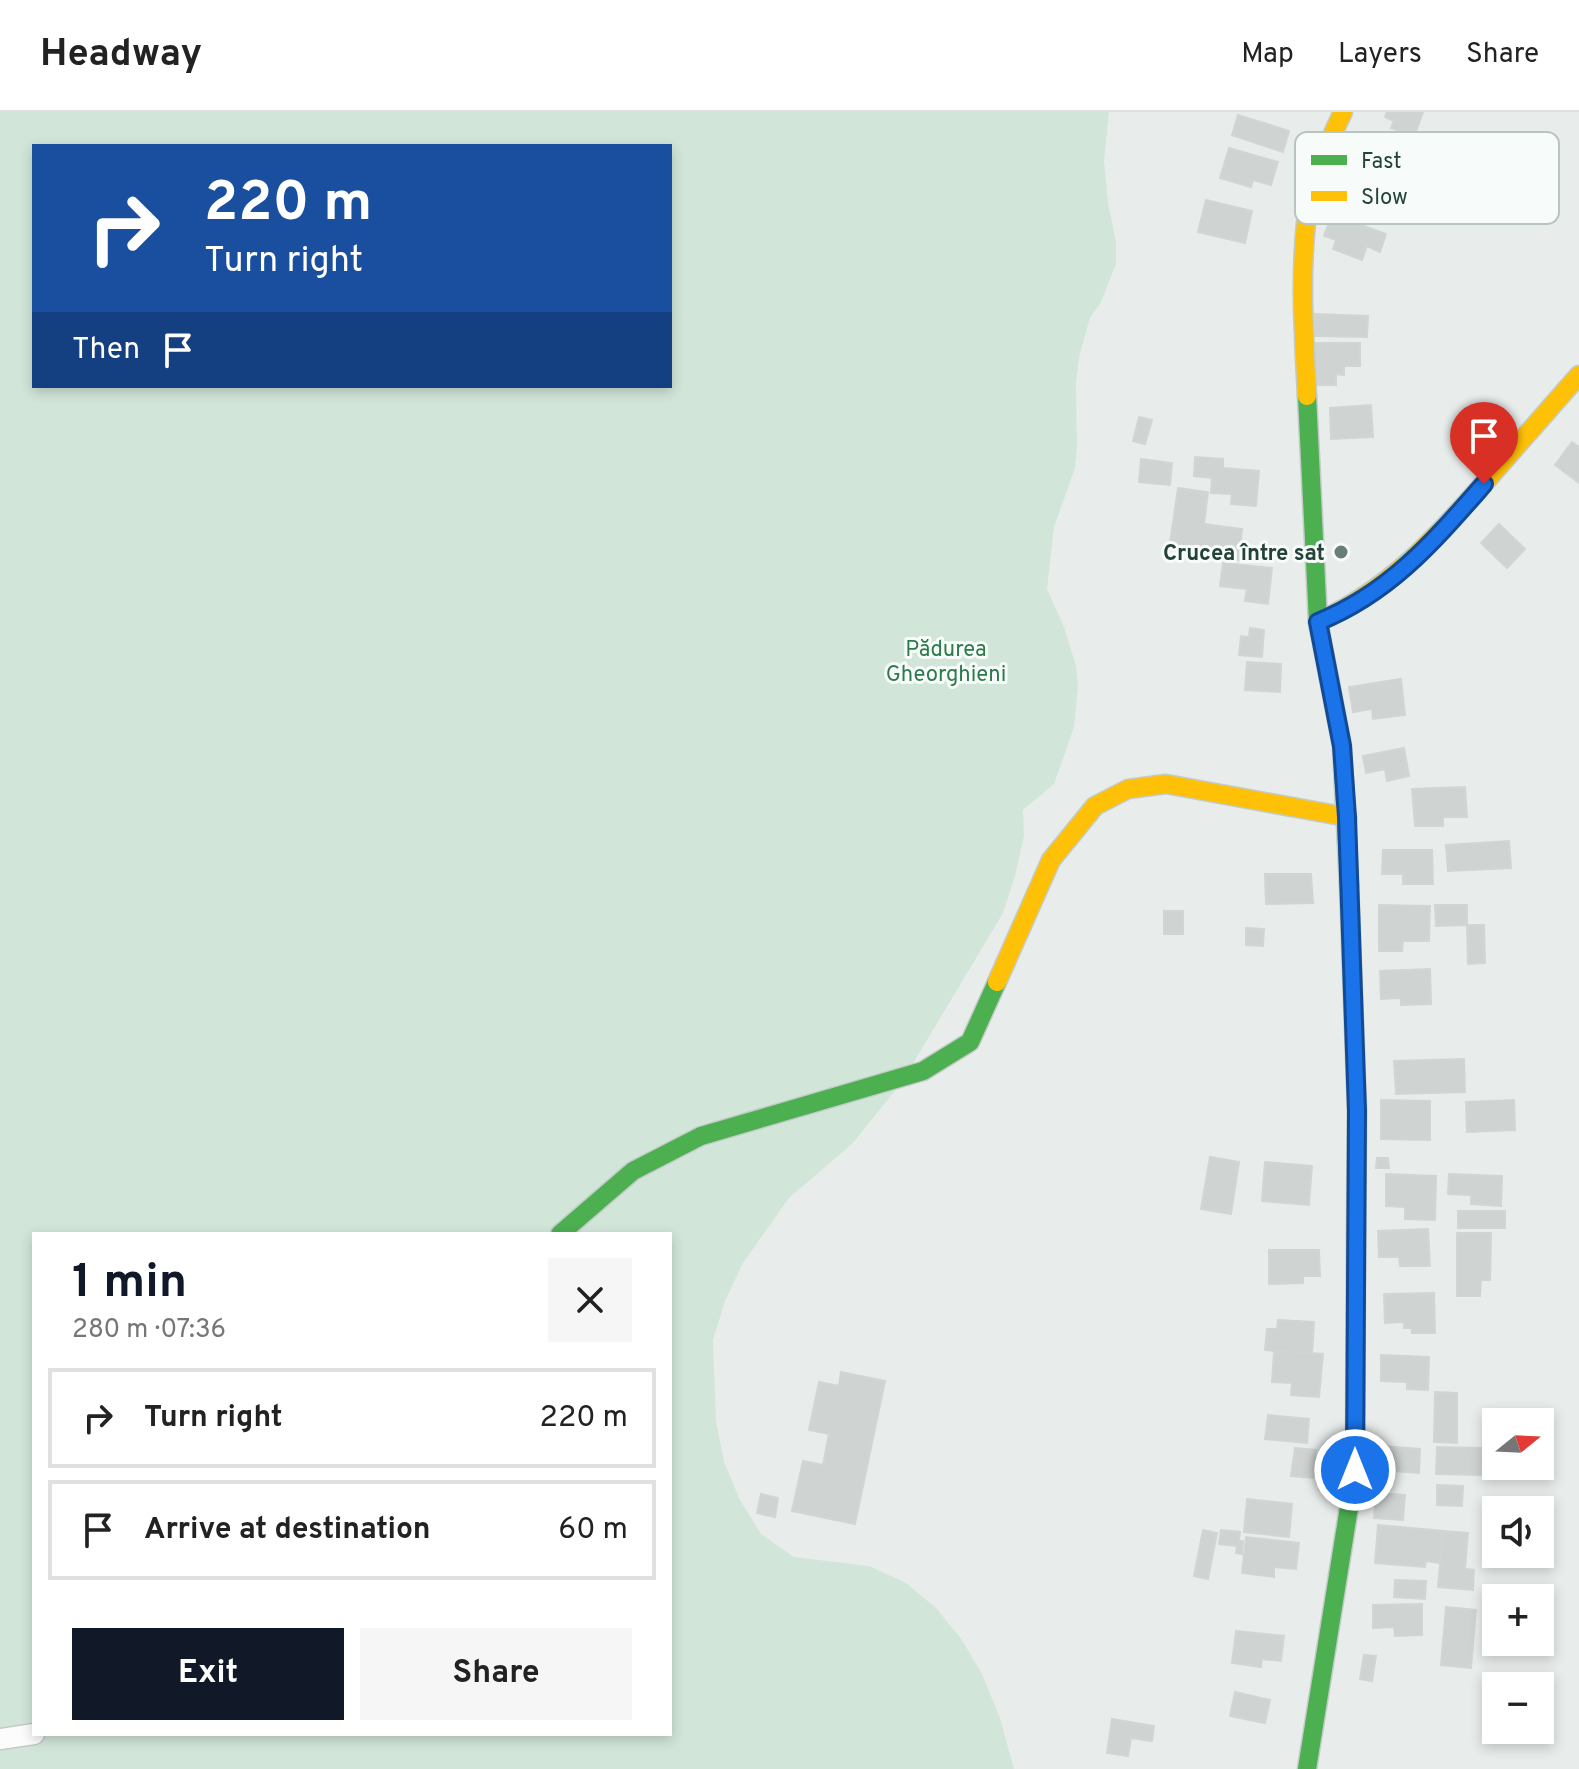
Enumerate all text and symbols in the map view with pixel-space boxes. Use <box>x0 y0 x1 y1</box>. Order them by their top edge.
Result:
text: Headway <box>40 31 202 80</box>
text: Map <box>1241 37 1294 73</box>
text: Layers <box>1338 37 1422 73</box>
text: Share <box>1466 37 1539 73</box>
legend <box>1295 132 1559 224</box>
text: Fast <box>1361 149 1402 176</box>
text: 220 m <box>204 170 372 240</box>
icon: right <box>72 176 176 280</box>
text: Slow <box>1361 185 1408 212</box>
text: Turn right <box>204 239 363 285</box>
icon: arrive <box>156 328 200 372</box>
text: Then <box>72 332 140 369</box>
pin <box>1450 402 1518 484</box>
icon: arrive <box>1462 414 1506 458</box>
place label: Crucea între sat <box>1163 541 1325 568</box>
marker: Crucea între sat <box>1332 543 1350 561</box>
park label: Pădurea Gheorghieni <box>886 637 1006 689</box>
text: 1 min <box>72 1254 187 1314</box>
button: close <box>548 1258 632 1342</box>
text: 280 m · 07:36 <box>72 1314 226 1347</box>
icon: right <box>76 1396 120 1440</box>
text: Turn right <box>144 1400 282 1437</box>
text: 220 m <box>540 1400 628 1437</box>
north arrow <box>1482 1408 1554 1480</box>
map controls <box>1482 1408 1554 1744</box>
position arrow <box>1313 1428 1397 1512</box>
button: sound <box>1482 1496 1554 1568</box>
icon: arrive <box>76 1508 120 1552</box>
text: Arrive at destination <box>144 1512 430 1549</box>
text: 60 m <box>558 1512 628 1549</box>
button: + <box>1482 1584 1554 1656</box>
button: Exit <box>72 1628 344 1720</box>
button: Share <box>360 1628 632 1720</box>
button: − <box>1482 1672 1554 1744</box>

